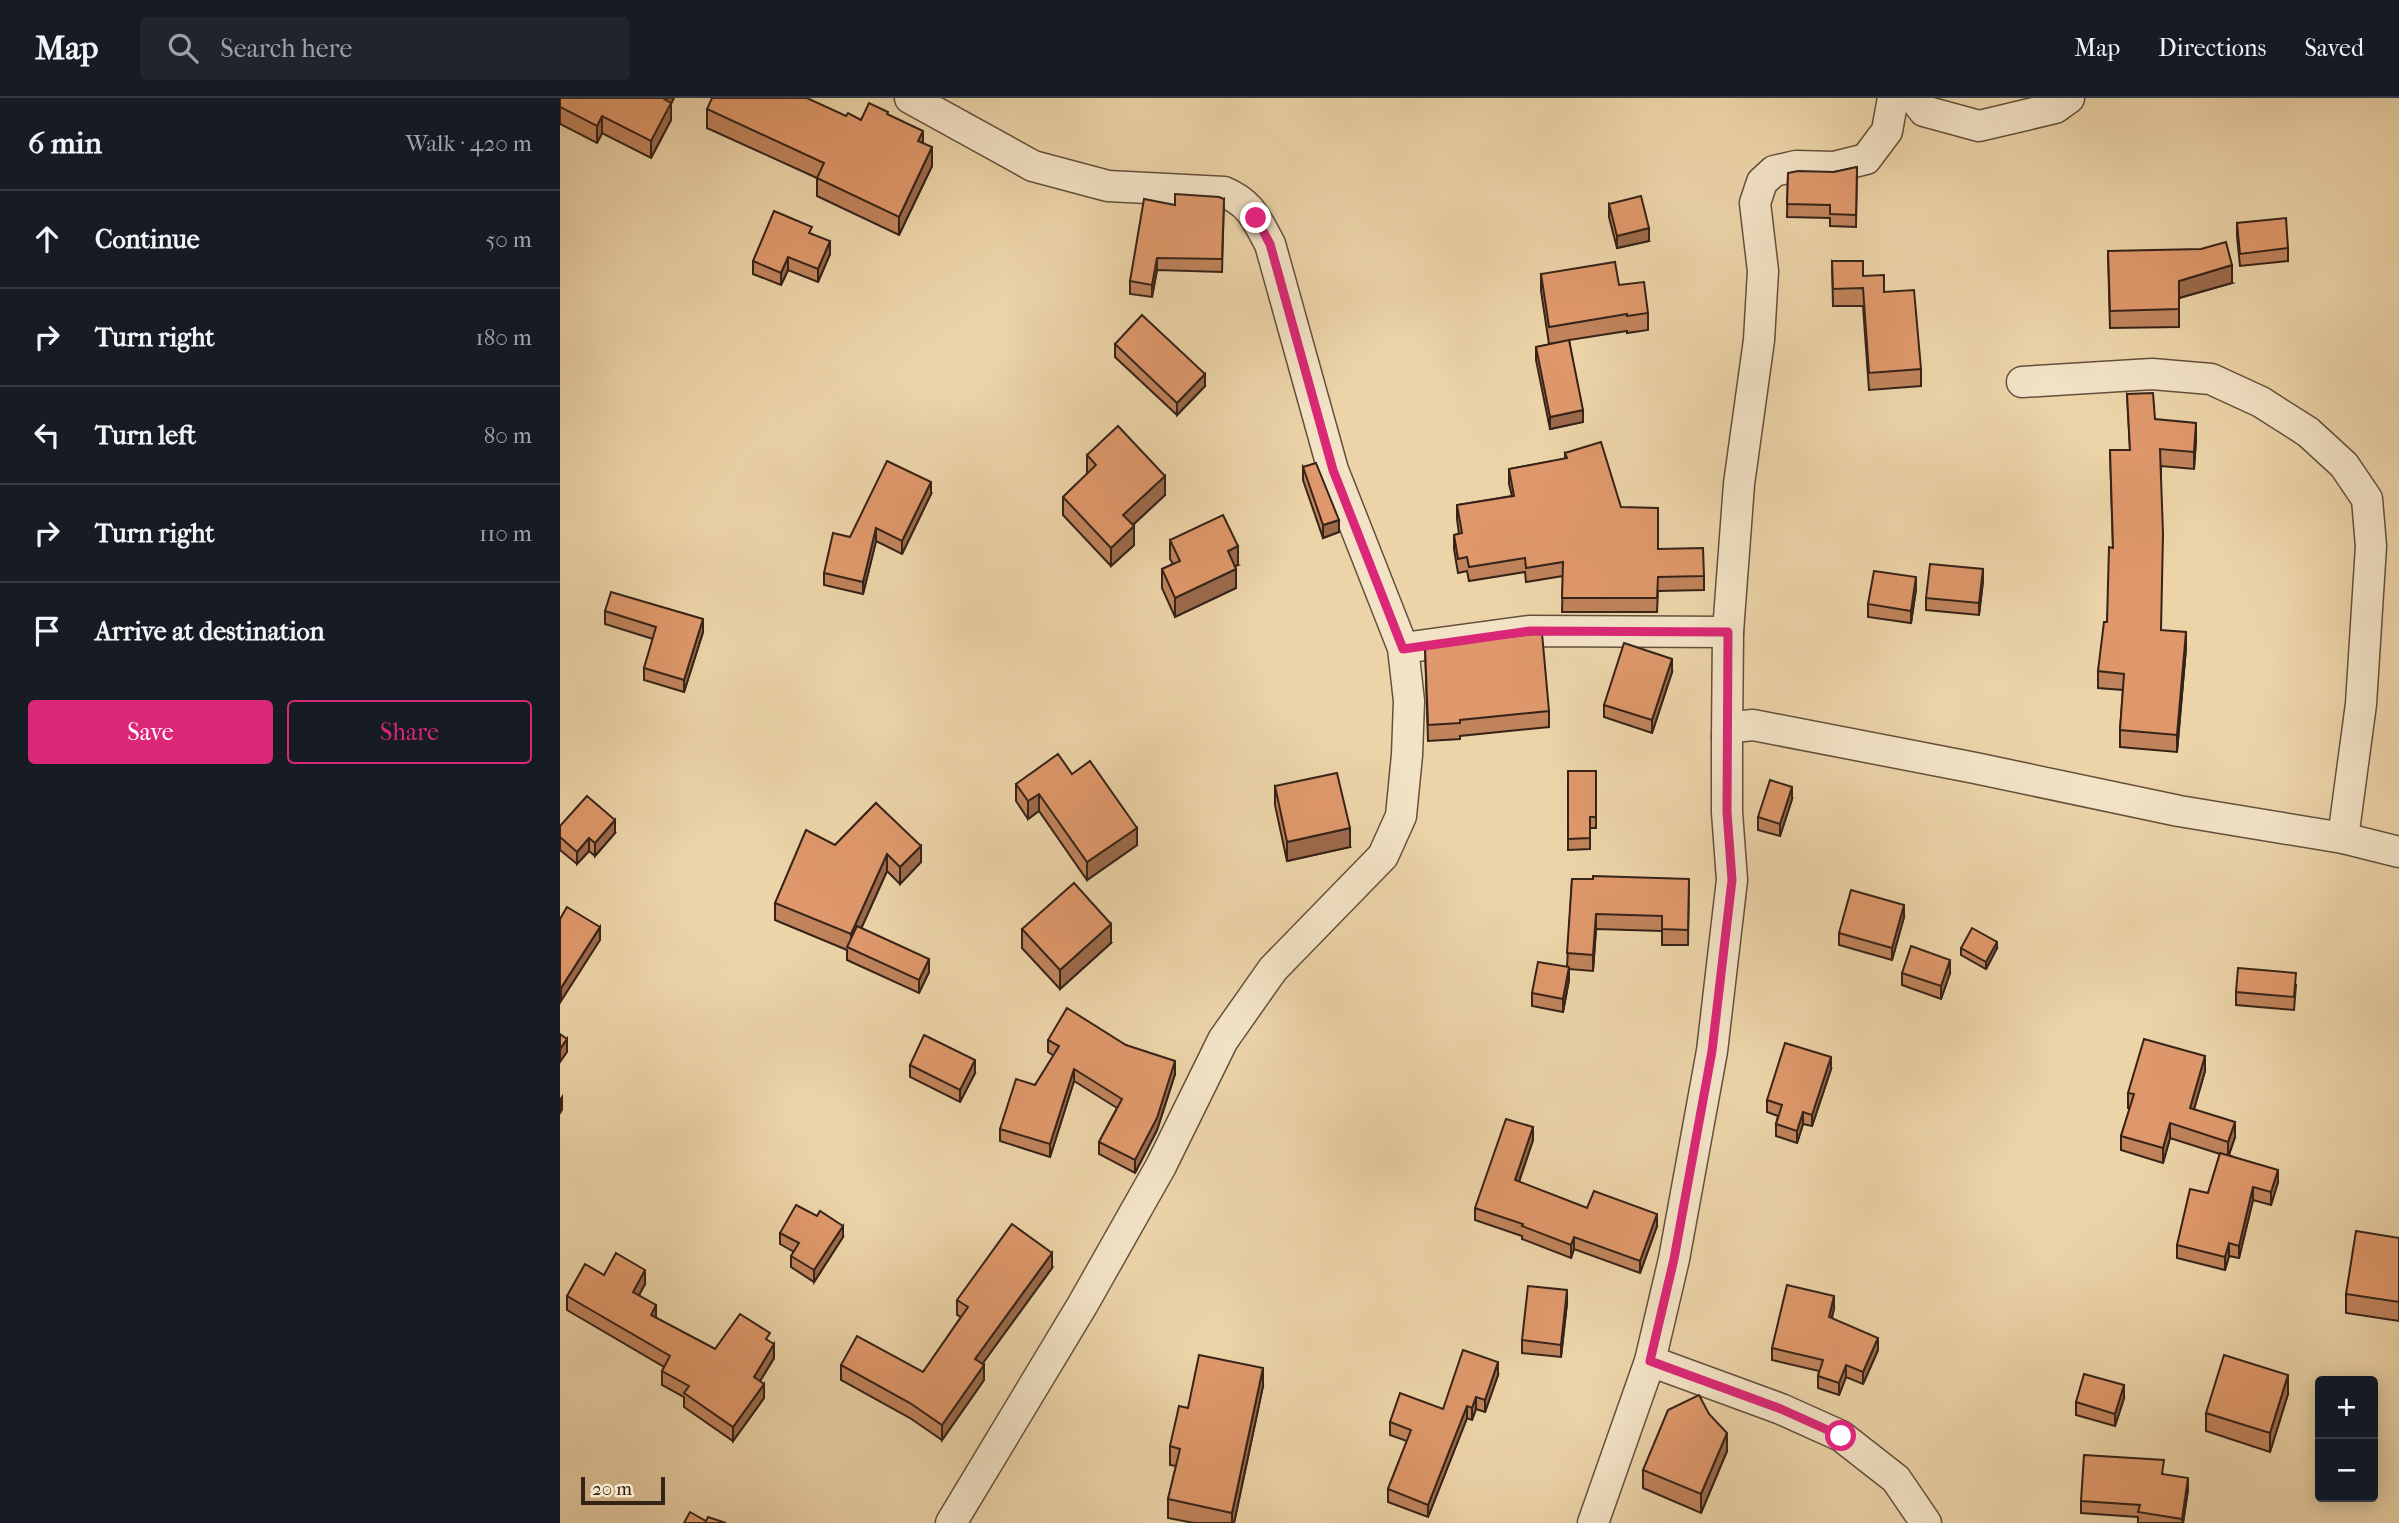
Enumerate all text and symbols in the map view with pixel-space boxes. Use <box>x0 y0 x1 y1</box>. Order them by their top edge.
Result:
search box <box>140 17 630 80</box>
text: Map <box>35 29 98 68</box>
icon: search <box>164 29 202 67</box>
text: Search here <box>220 33 352 64</box>
text: Map <box>2074 34 2120 62</box>
text: Directions <box>2158 34 2266 62</box>
text: Saved <box>2304 34 2364 62</box>
text: 6 min <box>28 126 102 161</box>
text: Walk · 420 m <box>405 130 532 157</box>
route end <box>1240 202 1271 233</box>
icon: ahead <box>28 220 66 258</box>
text: Continue <box>95 224 200 255</box>
text: 50 m <box>485 226 532 253</box>
icon: right <box>28 318 66 356</box>
text: Turn right <box>95 322 215 353</box>
text: 180 m <box>475 324 532 351</box>
icon: left <box>28 416 66 454</box>
text: Turn left <box>95 420 196 451</box>
text: 80 m <box>484 422 532 449</box>
icon: right <box>28 514 66 552</box>
text: Turn right <box>95 518 215 549</box>
text: 110 m <box>479 520 532 547</box>
icon: arrive <box>28 612 66 650</box>
text: Arrive at destination <box>95 616 325 647</box>
button: Save <box>28 700 273 764</box>
button: Share <box>287 700 532 764</box>
map controls <box>2315 1376 2378 1502</box>
button: + <box>2315 1376 2378 1439</box>
route start <box>1825 1420 1856 1451</box>
button: − <box>2315 1439 2378 1502</box>
scale bar <box>581 1474 665 1506</box>
text: 20 m <box>592 1478 632 1500</box>

